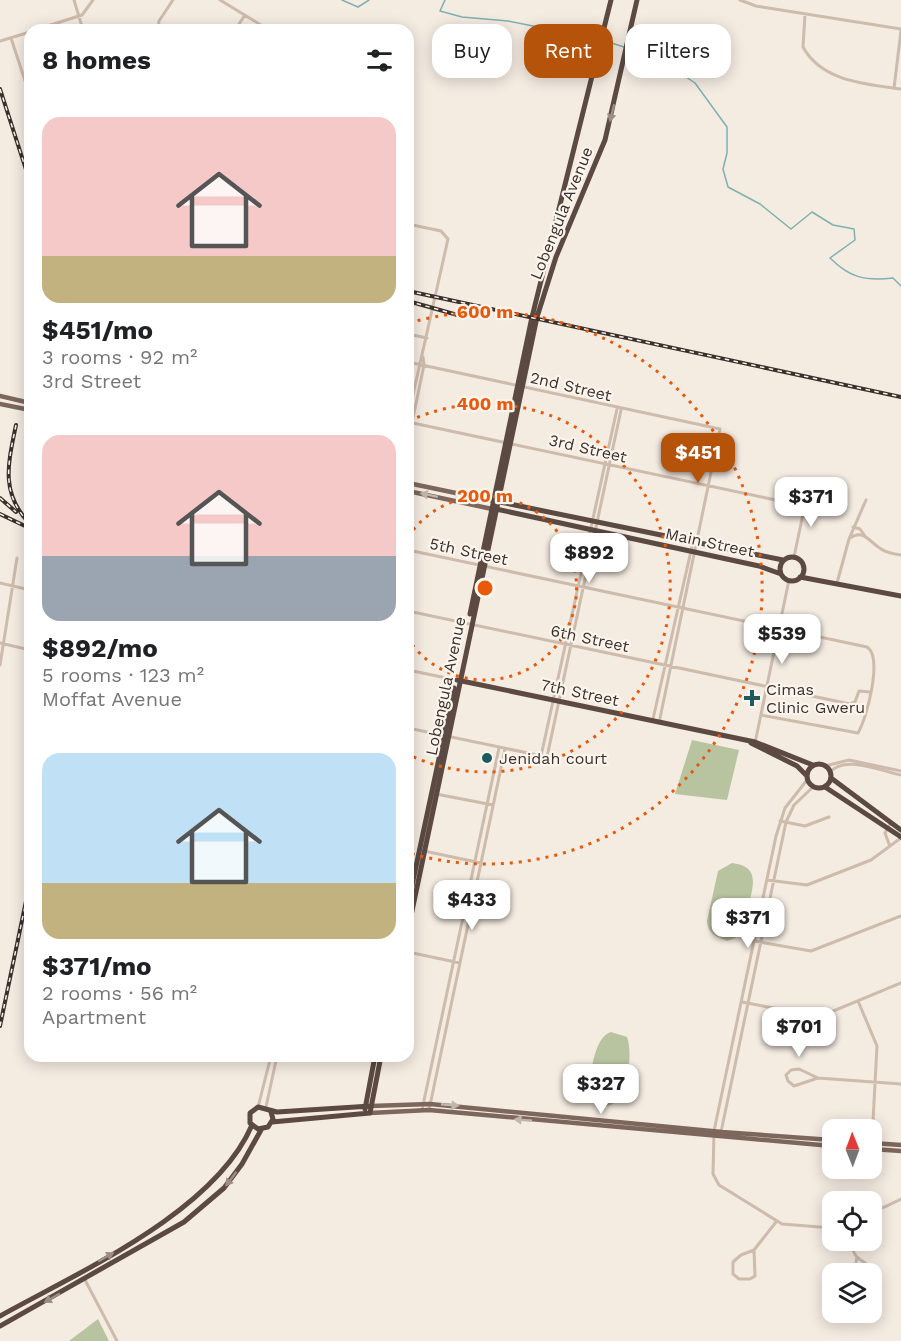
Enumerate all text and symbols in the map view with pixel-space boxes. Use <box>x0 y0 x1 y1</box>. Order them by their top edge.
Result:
chip: Buy <box>432 24 512 78</box>
chip: Rent <box>524 24 613 78</box>
chip: Filters <box>625 24 731 78</box>
icon: filters <box>363 44 396 77</box>
text: 8 homes <box>42 45 151 75</box>
one-way arrow <box>607 104 617 122</box>
street label: Lobengula Avenue <box>526 144 597 282</box>
icon: home <box>165 156 273 264</box>
text: 600 m <box>457 301 513 322</box>
text: $451/mo <box>42 315 153 345</box>
text: 3 rooms · 92 m² <box>42 345 197 369</box>
street label: 2nd Street <box>528 368 614 405</box>
text: 3rd Street <box>42 369 141 393</box>
text: 400 m <box>457 393 513 414</box>
street label: 3rd Street <box>547 430 629 467</box>
pin: $451 <box>662 433 734 484</box>
text: $451 <box>675 440 721 464</box>
icon: home <box>165 474 273 582</box>
pin: $371 <box>775 477 847 528</box>
text: $371 <box>789 484 833 508</box>
text: 200 m <box>457 485 513 506</box>
one-way arrow <box>420 490 439 499</box>
street label: Main Street <box>664 524 756 561</box>
pin: $892 <box>553 533 625 584</box>
street label: 5th Street <box>428 534 510 569</box>
text: $892 <box>564 540 614 564</box>
centre of rings <box>475 578 495 598</box>
pin: $539 <box>746 614 818 665</box>
street label: Lobengula Avenue <box>421 615 469 757</box>
street label: 6th Street <box>549 621 631 656</box>
text: $539 <box>758 621 806 645</box>
text: $892/mo <box>42 633 158 663</box>
text: 5 rooms · 123 m² <box>42 663 204 687</box>
street label: 7th Street <box>539 675 621 710</box>
place label: Cimas Clinic Gweru <box>766 680 865 717</box>
text: Moffat Avenue <box>42 687 182 711</box>
marker: Cimas Clinic Gweru <box>743 689 761 707</box>
place label: Jenidah court <box>499 749 607 768</box>
marker: Jenidah court <box>480 751 494 765</box>
icon: home <box>165 792 273 900</box>
pin: $433 <box>436 880 508 931</box>
text: $433 <box>447 887 497 911</box>
pin: $371 <box>712 898 784 949</box>
text: $371 <box>726 905 770 929</box>
text: $371/mo <box>42 951 152 981</box>
text: 2 rooms · 56 m² <box>42 981 197 1005</box>
text: Apartment <box>42 1005 146 1029</box>
pin: $701 <box>763 1007 835 1058</box>
text: $701 <box>776 1014 822 1038</box>
pin: $327 <box>565 1064 637 1115</box>
text: $327 <box>577 1071 625 1095</box>
one-way arrow <box>441 1100 460 1110</box>
one-way arrow <box>514 1115 533 1125</box>
north arrow <box>822 1119 882 1179</box>
map controls <box>822 1119 882 1323</box>
one-way arrow <box>225 1172 237 1187</box>
button: locate <box>822 1191 882 1251</box>
one-way arrow <box>98 1252 115 1262</box>
button: layers <box>822 1263 882 1323</box>
one-way arrow <box>43 1292 60 1302</box>

